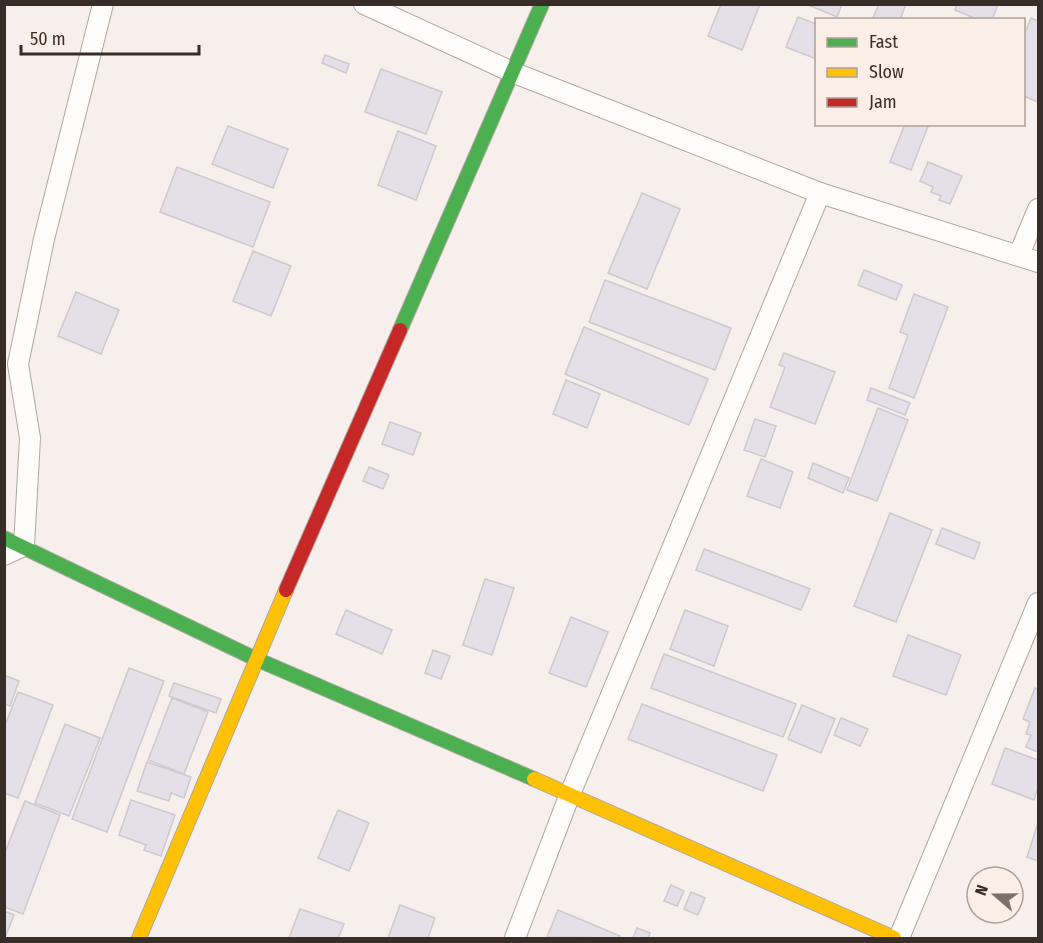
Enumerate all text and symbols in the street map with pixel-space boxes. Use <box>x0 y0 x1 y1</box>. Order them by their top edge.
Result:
scale bar <box>21 18 200 56</box>
legend <box>815 18 1025 126</box>
text: 50 m <box>30 28 66 50</box>
text: Fast <box>869 31 898 53</box>
text: Slow <box>869 61 904 83</box>
text: Jam <box>869 91 897 113</box>
north arrow <box>965 865 1025 925</box>
text: N <box>971 882 992 898</box>

